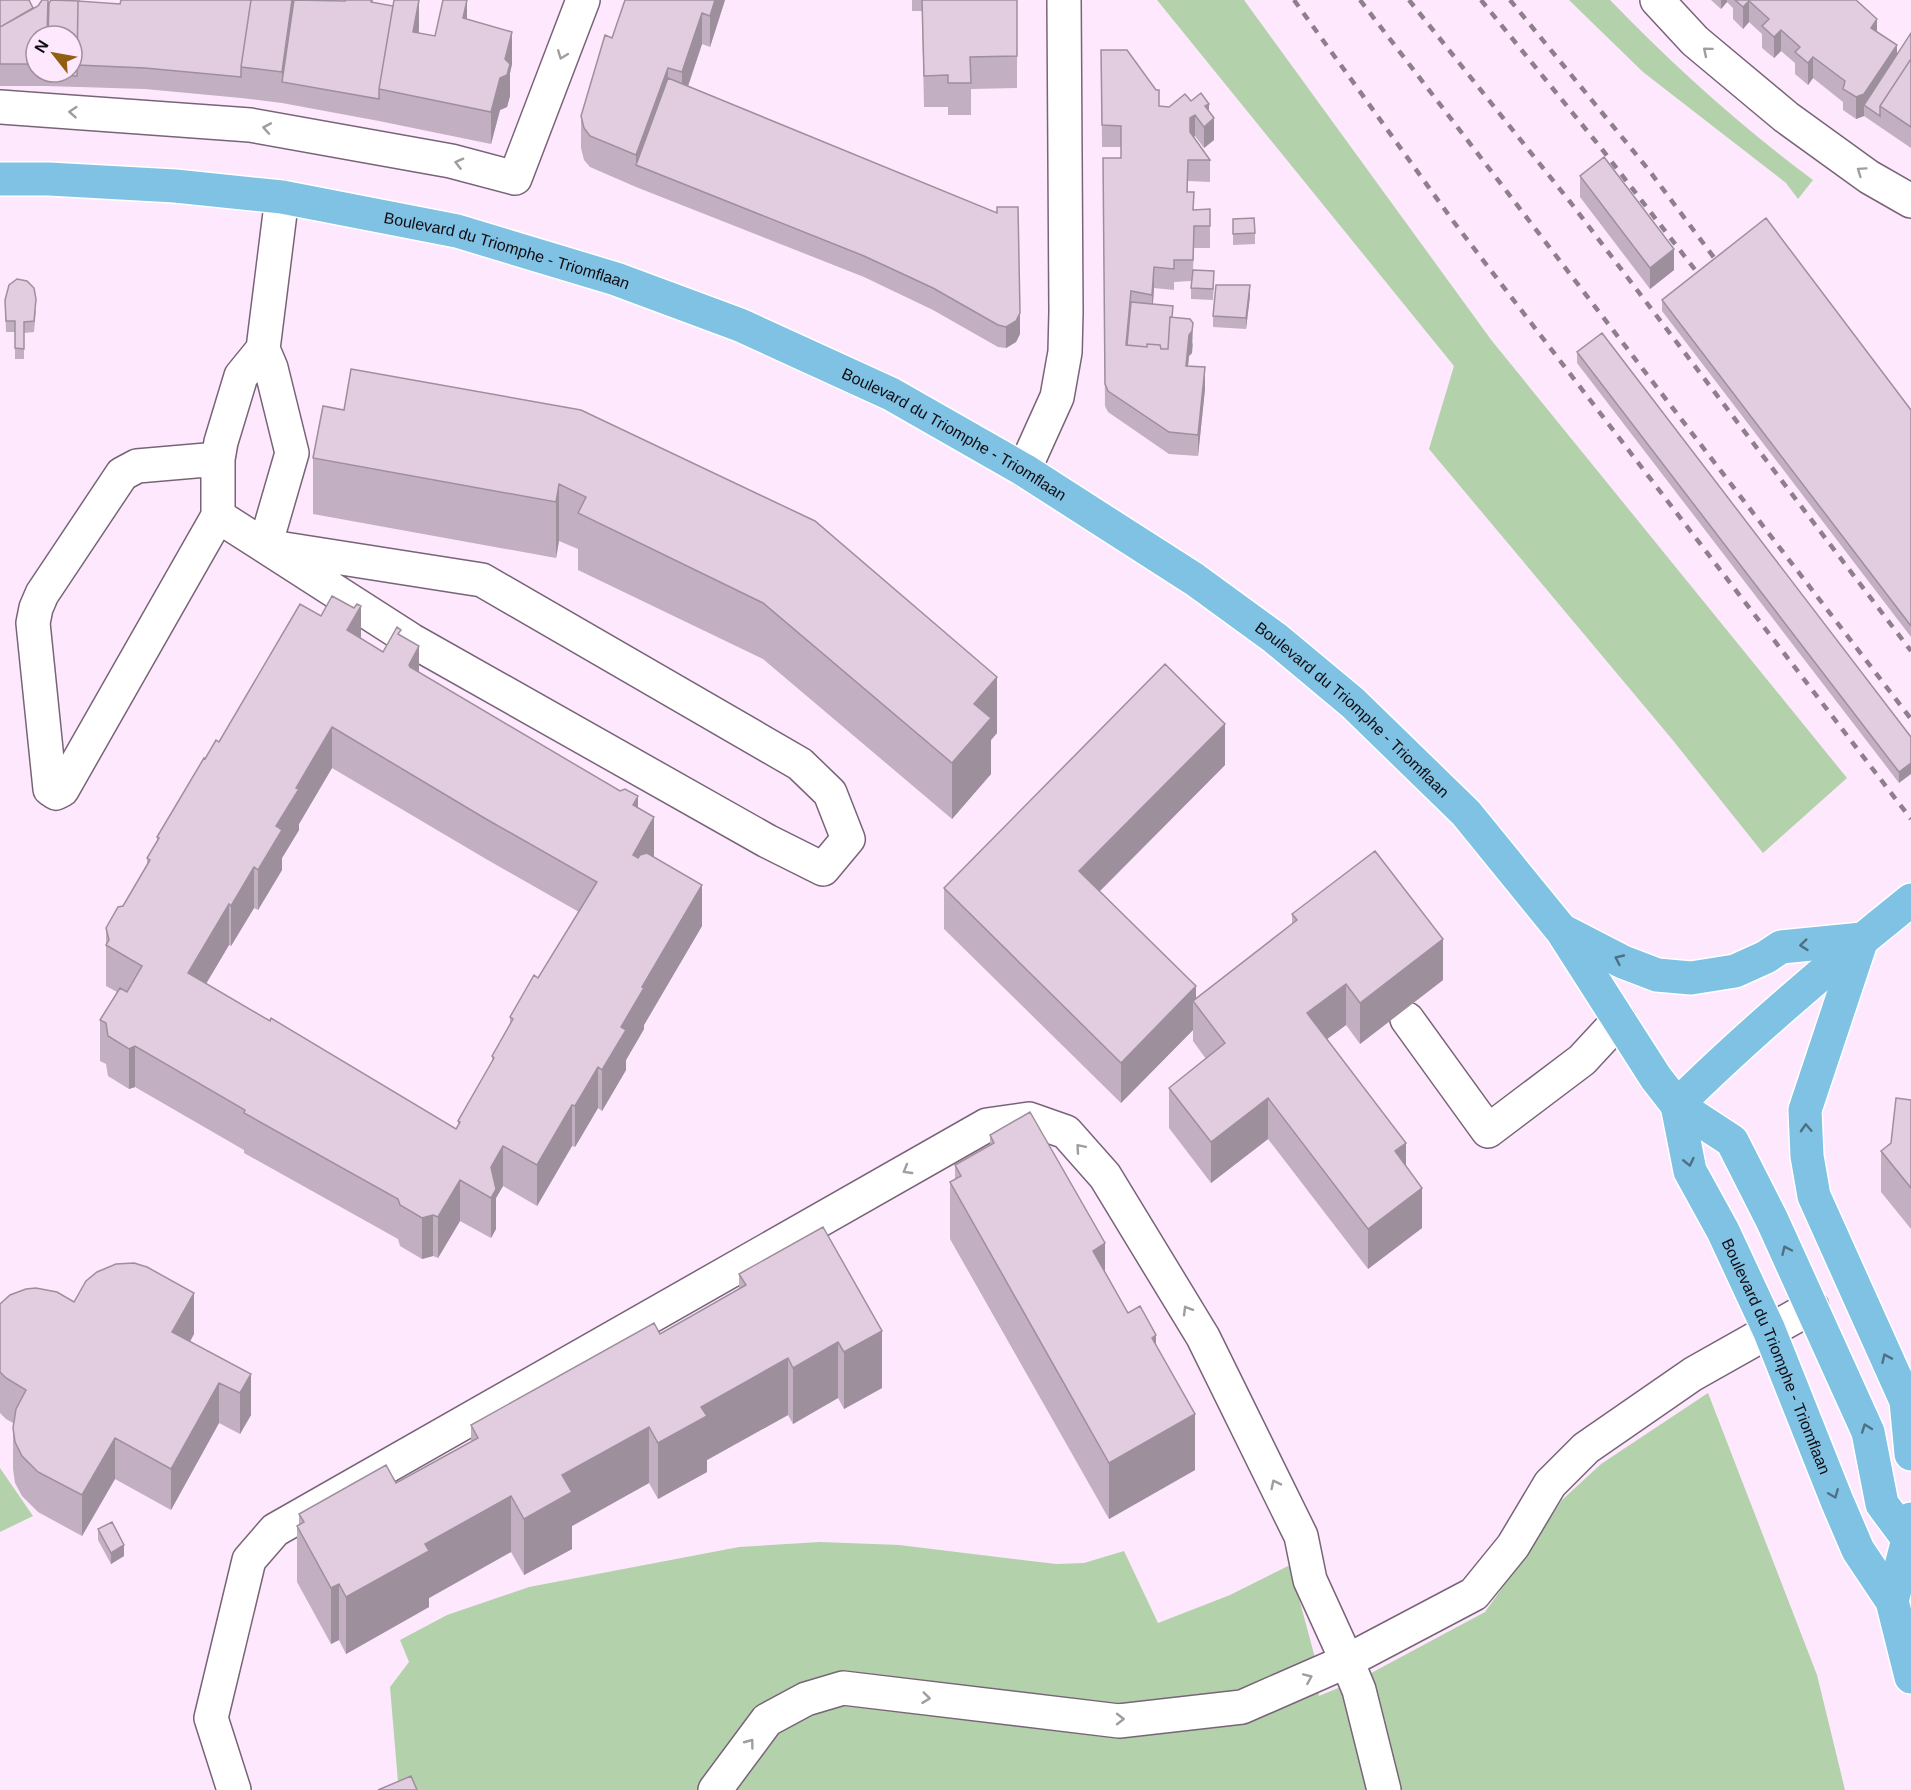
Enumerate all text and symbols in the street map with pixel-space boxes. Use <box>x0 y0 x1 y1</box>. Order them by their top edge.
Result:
north arrow <box>24 24 84 84</box>
text: N <box>31 37 52 56</box>
one-way arrow <box>1703 47 1714 58</box>
one-way arrow <box>557 49 570 60</box>
one-way arrow <box>68 106 77 119</box>
one-way arrow <box>262 122 272 135</box>
one-way arrow <box>454 158 464 171</box>
one-way arrow <box>1856 167 1867 178</box>
street label: Boulevard du Triomphe - Triomflaan <box>382 209 632 292</box>
street label: Boulevard du Triomphe - Triomflaan <box>839 365 1069 504</box>
street label: Boulevard du Triomphe - Triomflaan <box>1252 619 1452 801</box>
one-way arrow <box>1799 938 1808 951</box>
one-way arrow <box>1614 955 1625 967</box>
one-way arrow <box>1799 1123 1812 1132</box>
one-way arrow <box>1076 1144 1087 1155</box>
one-way arrow <box>1681 1157 1694 1167</box>
one-way arrow <box>902 1163 913 1175</box>
street label: Boulevard du Triomphe - Triomflaan <box>1719 1236 1833 1477</box>
one-way arrow <box>1782 1246 1794 1257</box>
one-way arrow <box>1182 1306 1194 1316</box>
one-way arrow <box>1882 1353 1894 1364</box>
one-way arrow <box>1860 1424 1873 1434</box>
one-way arrow <box>1271 1479 1283 1490</box>
one-way arrow <box>1827 1487 1839 1498</box>
one-way arrow <box>1302 1674 1313 1686</box>
one-way arrow <box>921 1691 930 1704</box>
one-way arrow <box>1115 1713 1124 1725</box>
one-way arrow <box>743 1739 754 1750</box>

